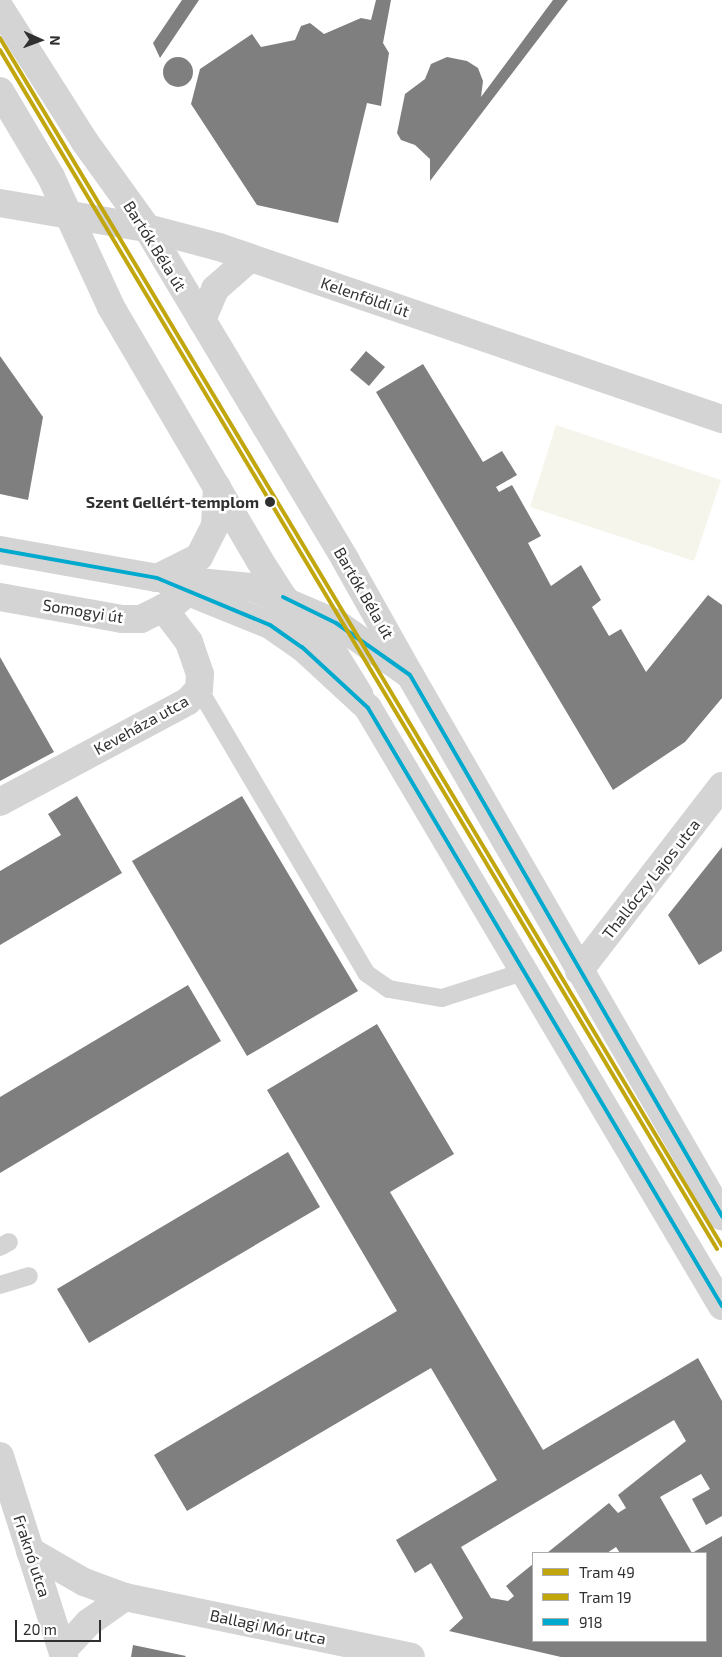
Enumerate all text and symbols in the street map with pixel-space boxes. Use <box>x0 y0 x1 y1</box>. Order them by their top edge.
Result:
north arrow <box>15 15 65 65</box>
text: N <box>47 35 64 46</box>
street label: Bartók Béla út <box>120 197 190 295</box>
street label: Kelenföldi út <box>318 273 412 321</box>
place label: Szent Gellért-templom <box>86 492 259 512</box>
marker: Szent Gellért-templom <box>263 495 277 509</box>
street label: Bartók Béla út <box>330 544 398 642</box>
street label: Somogyi út <box>41 595 125 627</box>
street label: Keveháza utca <box>90 691 192 759</box>
street label: Thallóczy Lajos utca <box>598 815 704 943</box>
street label: Fraknó utca <box>10 1512 54 1600</box>
legend <box>532 1552 707 1642</box>
text: Tram 49 <box>579 1563 635 1581</box>
text: Tram 19 <box>579 1588 632 1606</box>
street label: Ballagi Mór utca <box>208 1605 328 1649</box>
scale bar <box>18 1610 104 1642</box>
text: 918 <box>579 1613 603 1631</box>
text: 20 m <box>23 1620 57 1638</box>

